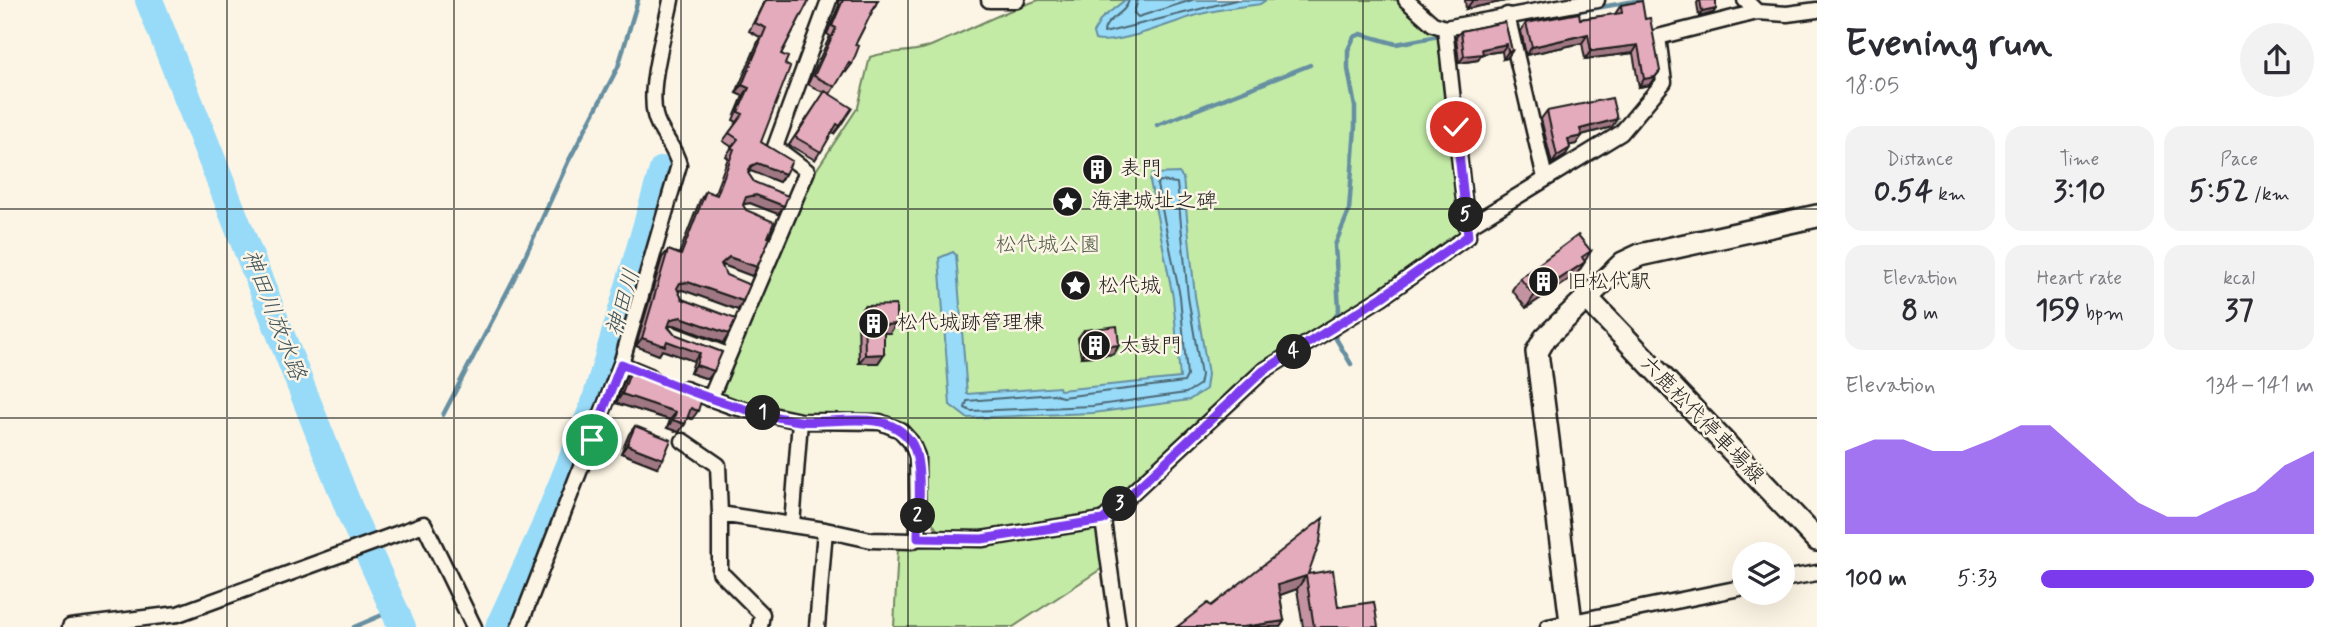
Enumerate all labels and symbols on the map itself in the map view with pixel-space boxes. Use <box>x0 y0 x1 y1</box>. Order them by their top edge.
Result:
pin <box>1426 97 1486 157</box>
building icon: 表門 <box>1080 152 1114 186</box>
place label: 表門 <box>1120 155 1162 183</box>
place icon: 海津城址之碑 <box>1051 184 1085 218</box>
place label: 海津城址之碑 <box>1091 187 1217 215</box>
pin: 5 <box>1448 198 1484 232</box>
park label: 松代城公園 <box>996 231 1101 259</box>
water label: 神田川放水路 <box>234 245 312 387</box>
building icon: 旧松代駅 <box>1527 265 1561 299</box>
water label: 神田川 <box>600 266 648 340</box>
place label: 旧松代駅 <box>1567 268 1651 296</box>
place icon: 松代城 <box>1058 269 1092 303</box>
place label: 松代城 <box>1098 272 1161 300</box>
building icon: 松代城跡管理棟 <box>857 306 891 340</box>
place label: 松代城跡管理棟 <box>897 309 1044 337</box>
building icon: 太鼓門 <box>1079 329 1113 363</box>
place label: 太鼓門 <box>1119 332 1182 360</box>
pin: 4 <box>1276 334 1312 370</box>
street label: 六鹿松代停車場線 <box>1634 350 1770 490</box>
pin: 1 <box>746 396 780 430</box>
pin <box>562 410 622 470</box>
pin: 3 <box>1102 486 1138 522</box>
pin: 2 <box>900 498 936 534</box>

